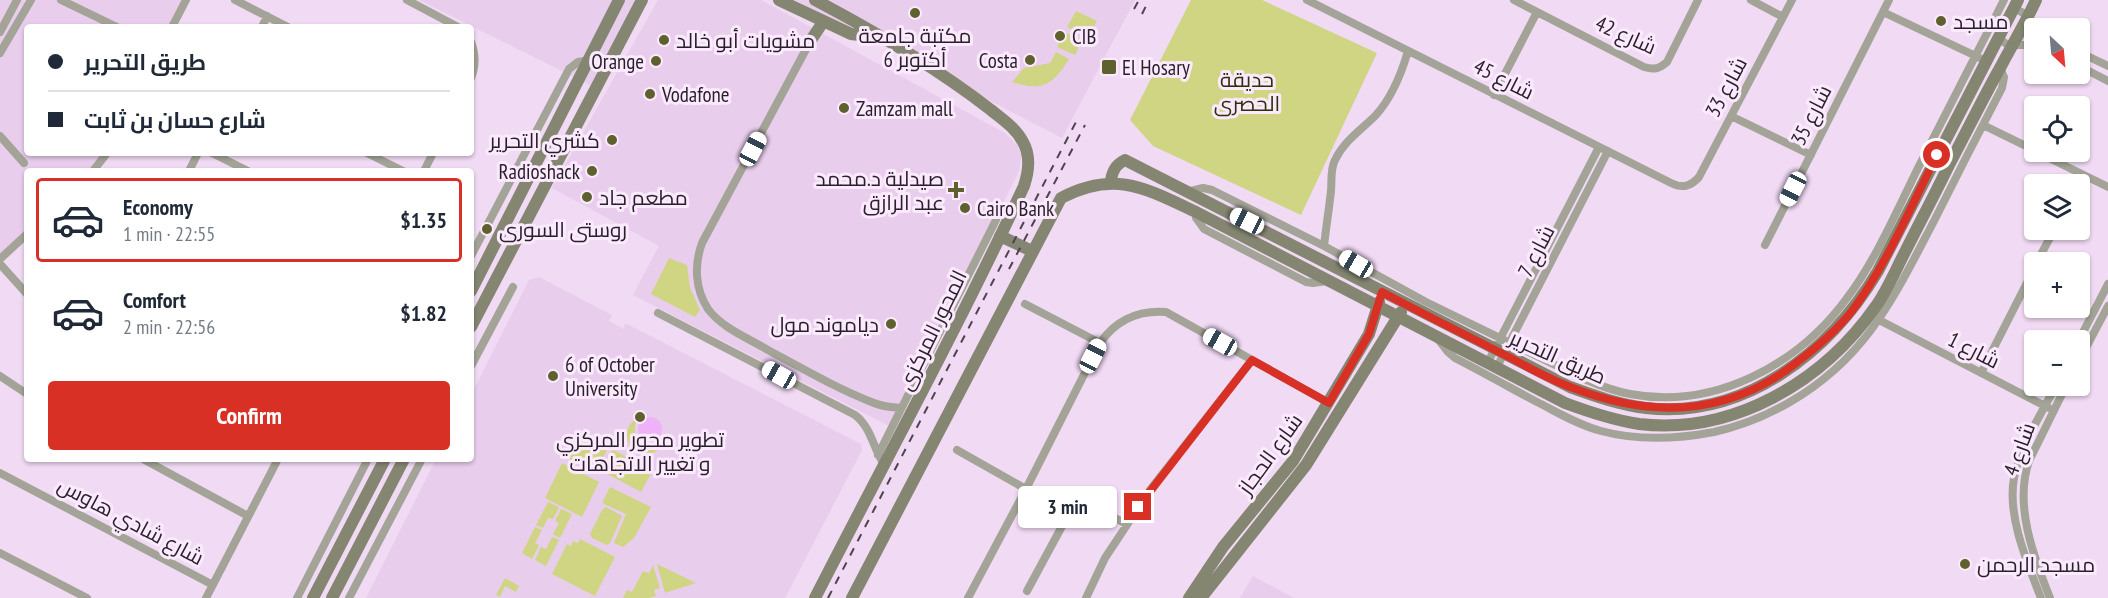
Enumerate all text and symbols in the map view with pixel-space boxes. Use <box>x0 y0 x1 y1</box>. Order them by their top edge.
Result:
marker: مكتبة جامعة 6 أكتوبر <box>908 6 922 20</box>
place label: مسجد <box>1953 8 2008 35</box>
street label: شارع 42 <box>1591 10 1661 61</box>
marker: مسجد <box>1934 14 1948 28</box>
north arrow <box>2024 18 2090 84</box>
map controls <box>2024 18 2090 396</box>
place label: مكتبة جامعة 6 أكتوبر <box>858 22 972 73</box>
place label: CIB <box>1072 23 1096 50</box>
place label: مشويات أبو خالد <box>676 27 815 54</box>
marker: CIB <box>1053 29 1067 43</box>
marker: مشويات أبو خالد <box>657 33 671 47</box>
place label: Costa <box>979 47 1018 74</box>
text: طريق التحرير <box>84 48 206 76</box>
place label: Orange <box>591 48 644 75</box>
street label: شارع 45 <box>1469 52 1539 106</box>
street label: شارع 33 <box>1699 52 1754 122</box>
marker: Costa <box>1023 53 1037 67</box>
marker: Orange <box>649 54 663 68</box>
place label: El Hosary <box>1122 54 1190 81</box>
marker: El Hosary <box>1100 58 1118 76</box>
park label: حديقة الحصرى <box>1214 66 1280 117</box>
street label: شارع 35 <box>1784 80 1838 150</box>
place label: Vodafone <box>661 81 729 108</box>
marker: Vodafone <box>643 87 657 101</box>
place label: Zamzam mall <box>856 95 953 122</box>
button: locate <box>2024 96 2090 162</box>
marker: Zamzam mall <box>837 101 851 115</box>
text: شارع حسان بن ثابت <box>84 106 266 134</box>
place label: كشري التحرير <box>488 127 600 157</box>
car <box>737 129 769 169</box>
marker: كشري التحرير <box>605 133 619 147</box>
route start <box>1923 141 1950 168</box>
place label: Radioshack <box>498 158 580 185</box>
marker: Radioshack <box>585 164 599 178</box>
place label: صيدلية د.محمد عبد الرازق <box>815 165 944 216</box>
car <box>1777 169 1809 209</box>
button: layers <box>2024 174 2090 240</box>
marker: صيدلية د.محمد عبد الرازق <box>949 183 963 197</box>
place label: مطعم جاد <box>599 184 688 212</box>
marker: مطعم جاد <box>580 190 594 204</box>
icon: car <box>51 193 105 247</box>
text: Economy <box>123 193 193 221</box>
place label: Cairo Bank <box>977 195 1054 222</box>
marker: Cairo Bank <box>958 201 972 215</box>
car <box>1227 205 1267 237</box>
text: $1.35 <box>400 206 447 234</box>
place label: روستى السورى <box>499 216 627 243</box>
text: 1 min · 22:55 <box>123 221 215 247</box>
street label: شارع 7 <box>1512 221 1561 282</box>
marker: روستى السورى <box>480 222 494 236</box>
car <box>1336 247 1376 281</box>
button: + <box>2024 252 2090 318</box>
street label: المحور المركزى <box>891 265 973 395</box>
icon: car <box>51 286 105 340</box>
text: Comfort <box>123 286 186 314</box>
text: $1.82 <box>400 299 447 327</box>
place label: دياموند مول <box>771 311 879 338</box>
text: 2 min · 22:56 <box>123 314 215 340</box>
marker: دياموند مول <box>884 317 898 331</box>
street label: طريق التحرير <box>1505 323 1610 390</box>
car <box>1200 325 1240 359</box>
street label: شارع 1 <box>1943 326 2004 375</box>
button: − <box>2024 330 2090 396</box>
car <box>1077 336 1109 376</box>
place label: 6 of October University <box>565 351 655 402</box>
car <box>759 358 799 392</box>
marker: 6 of October University <box>546 369 560 383</box>
button: Confirm <box>48 381 450 450</box>
street label: شارع الحجاز <box>1231 408 1309 501</box>
marker: تطوير محور المركزي و تغيير الاتجاهات <box>633 410 647 424</box>
street label: شارع 4 <box>1997 419 2042 480</box>
place label: تطوير محور المركزي و تغيير الاتجاهات <box>556 426 725 477</box>
street label: شارع شادي هاوس <box>52 471 209 574</box>
callout: 3 min <box>1018 486 1117 528</box>
route end <box>1124 493 1151 520</box>
text: 3 min <box>1047 494 1088 520</box>
place label: مسجد الرحمن <box>1977 551 2095 578</box>
marker: مسجد الرحمن <box>1958 557 1972 571</box>

